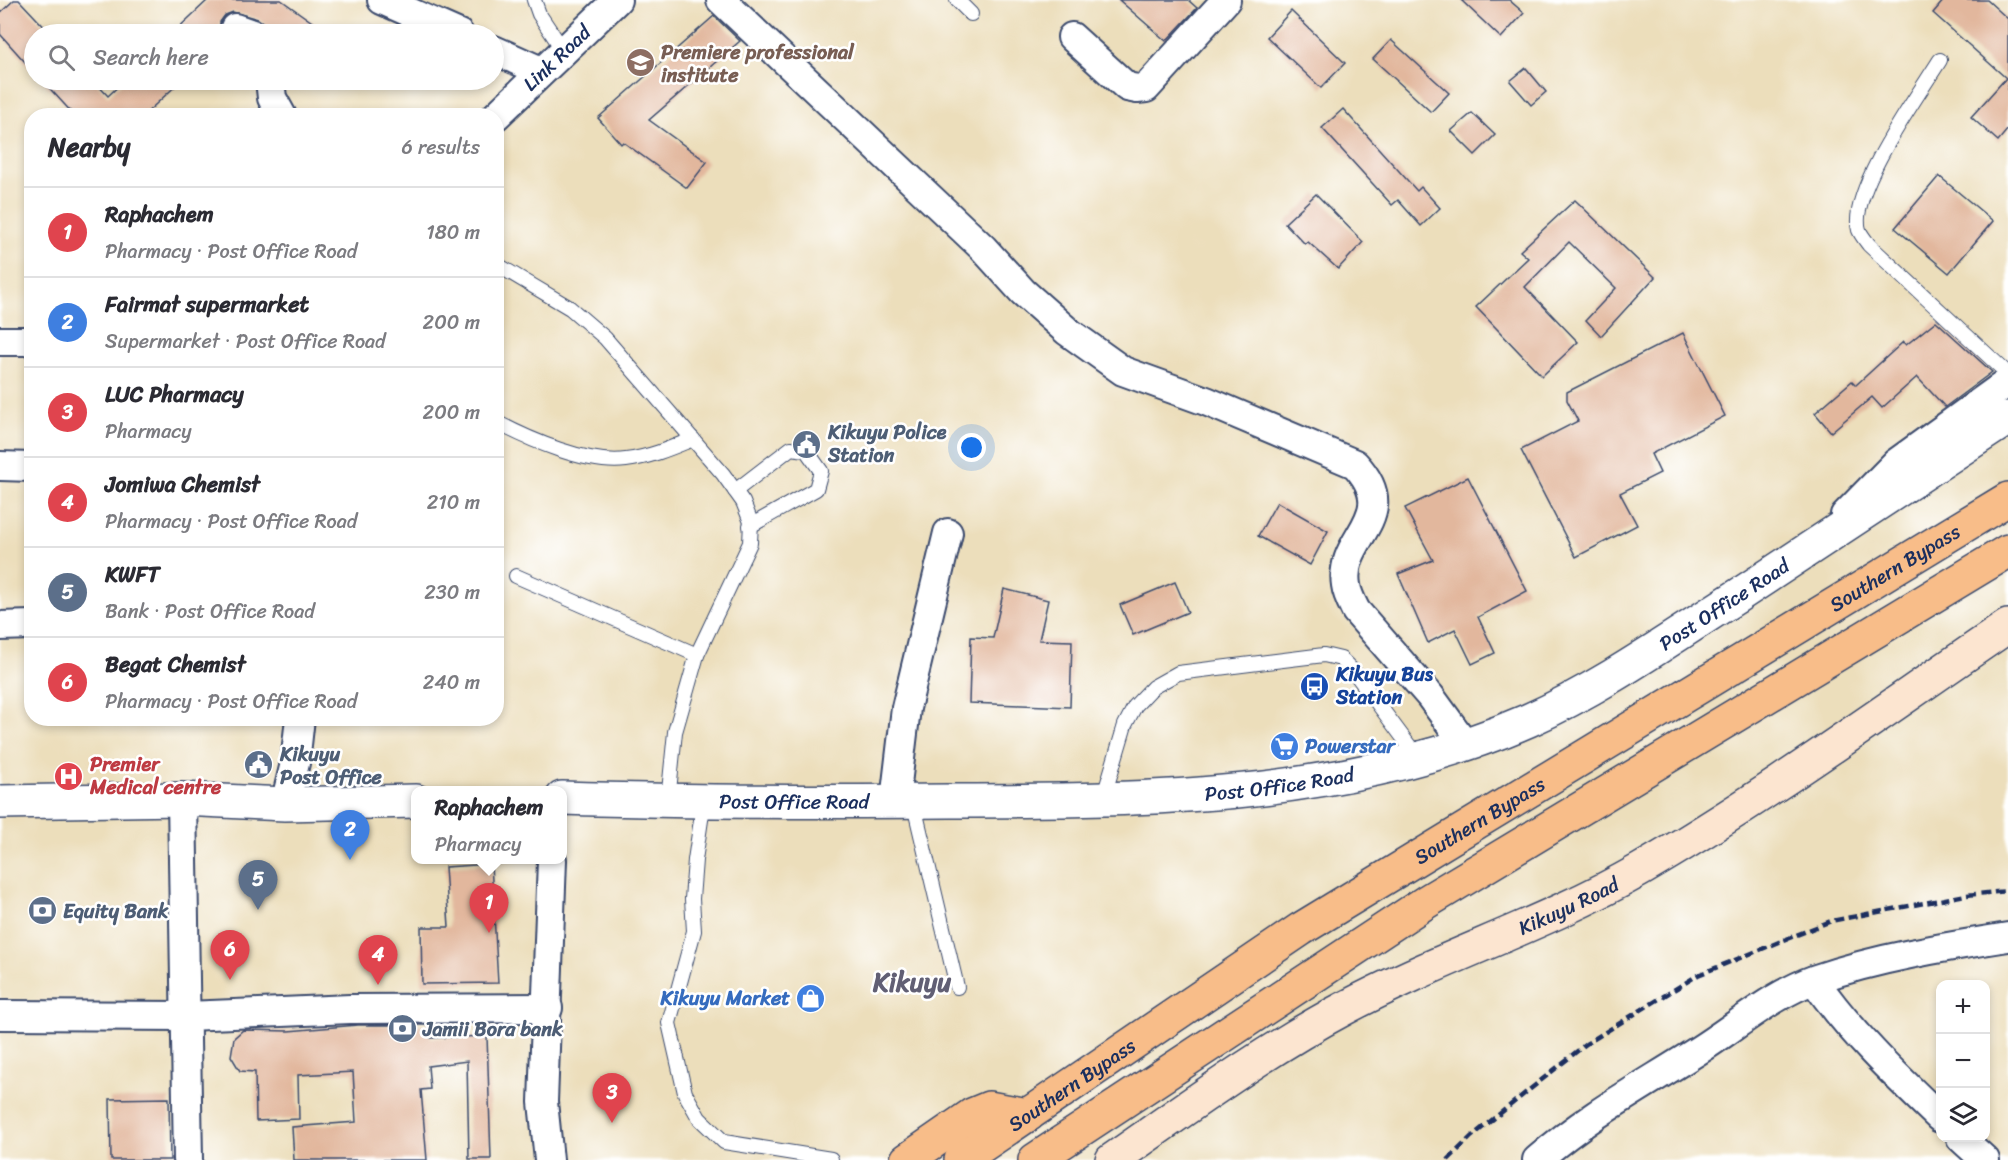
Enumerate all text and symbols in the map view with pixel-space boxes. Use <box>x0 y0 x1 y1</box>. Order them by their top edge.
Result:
street label: Link Road <box>514 15 600 100</box>
search box <box>24 24 504 90</box>
place label: Premiere professional institute <box>661 35 855 93</box>
text: Search here <box>93 38 209 77</box>
icon: search <box>45 41 78 74</box>
school or university icon: Premiere professional institute <box>624 47 656 79</box>
text: Nearby <box>48 124 130 170</box>
text: 6 results <box>401 130 480 165</box>
text: Raphachem <box>105 195 214 234</box>
text: 1 <box>63 215 72 250</box>
text: 180 m <box>426 215 480 250</box>
text: Pharmacy · Post Office Road <box>105 234 357 269</box>
text: Fairmat supermarket <box>105 285 309 324</box>
text: 2 <box>62 305 73 340</box>
text: 200 m <box>423 305 480 340</box>
text: Supermarket · Post Office Road <box>105 324 386 359</box>
text: LUC Pharmacy <box>105 375 244 414</box>
text: 3 <box>62 395 73 430</box>
text: 200 m <box>423 395 480 430</box>
text: Pharmacy <box>105 414 192 449</box>
place label: Kikuyu Police Station <box>827 415 947 473</box>
public building icon: Kikuyu Police Station <box>791 428 823 460</box>
your location <box>957 433 986 462</box>
text: Jomiwa Chemist <box>105 465 260 504</box>
text: 4 <box>61 485 74 520</box>
text: 210 m <box>427 485 480 520</box>
text: Pharmacy · Post Office Road <box>105 504 357 539</box>
street label: Southern Bypass <box>1822 514 1968 621</box>
street label: Post Office Road <box>1652 548 1798 660</box>
text: KWFT <box>105 555 160 594</box>
text: 5 <box>61 575 74 610</box>
text: 230 m <box>424 575 480 610</box>
text: Bank · Post Office Road <box>105 594 315 629</box>
text: Begat Chemist <box>105 645 246 684</box>
place label: Kikuyu Bus Station <box>1335 657 1434 715</box>
text: 6 <box>62 665 73 700</box>
text: 240 m <box>423 665 480 700</box>
bus stop icon: Kikuyu Bus Station <box>1299 670 1331 702</box>
text: Pharmacy · Post Office Road <box>105 684 357 719</box>
place label: Powerstar <box>1305 729 1397 764</box>
supermarket icon: Powerstar <box>1268 730 1300 762</box>
place label: Kikuyu Post Office <box>279 737 383 795</box>
place label: Premier Medical centre <box>89 747 222 805</box>
public building icon: Kikuyu Post Office <box>243 749 275 781</box>
street label: Post Office Road <box>1203 757 1358 811</box>
hospital icon: Premier Medical centre <box>53 760 85 792</box>
street label: Southern Bypass <box>1407 766 1553 874</box>
street label: Post Office Road <box>719 784 871 819</box>
popup <box>411 786 567 864</box>
text: Raphachem <box>435 788 543 827</box>
pin: 2 <box>330 810 370 860</box>
text: Pharmacy <box>435 827 521 862</box>
pin: 5 <box>238 860 278 910</box>
street label: Kikuyu Road <box>1512 866 1627 945</box>
pin: 1 <box>470 884 508 933</box>
place label: Equity Bank <box>63 894 169 929</box>
bank icon: Equity Bank <box>26 895 58 927</box>
pin: 6 <box>210 930 250 980</box>
pin: 4 <box>358 936 398 985</box>
district label: Kikuyu <box>872 959 952 1005</box>
map controls <box>1936 980 1990 1142</box>
button: + <box>1936 980 1990 1034</box>
place label: Kikuyu Market <box>659 981 790 1016</box>
shop icon: Kikuyu Market <box>795 982 827 1014</box>
place label: Jamii Bora bank <box>422 1012 563 1047</box>
bank icon: Jamii Bora bank <box>386 1013 418 1045</box>
street label: Southern Bypass <box>1001 1028 1144 1141</box>
button: − <box>1936 1034 1990 1088</box>
pin: 3 <box>592 1074 632 1123</box>
button: layers <box>1936 1088 1990 1142</box>

